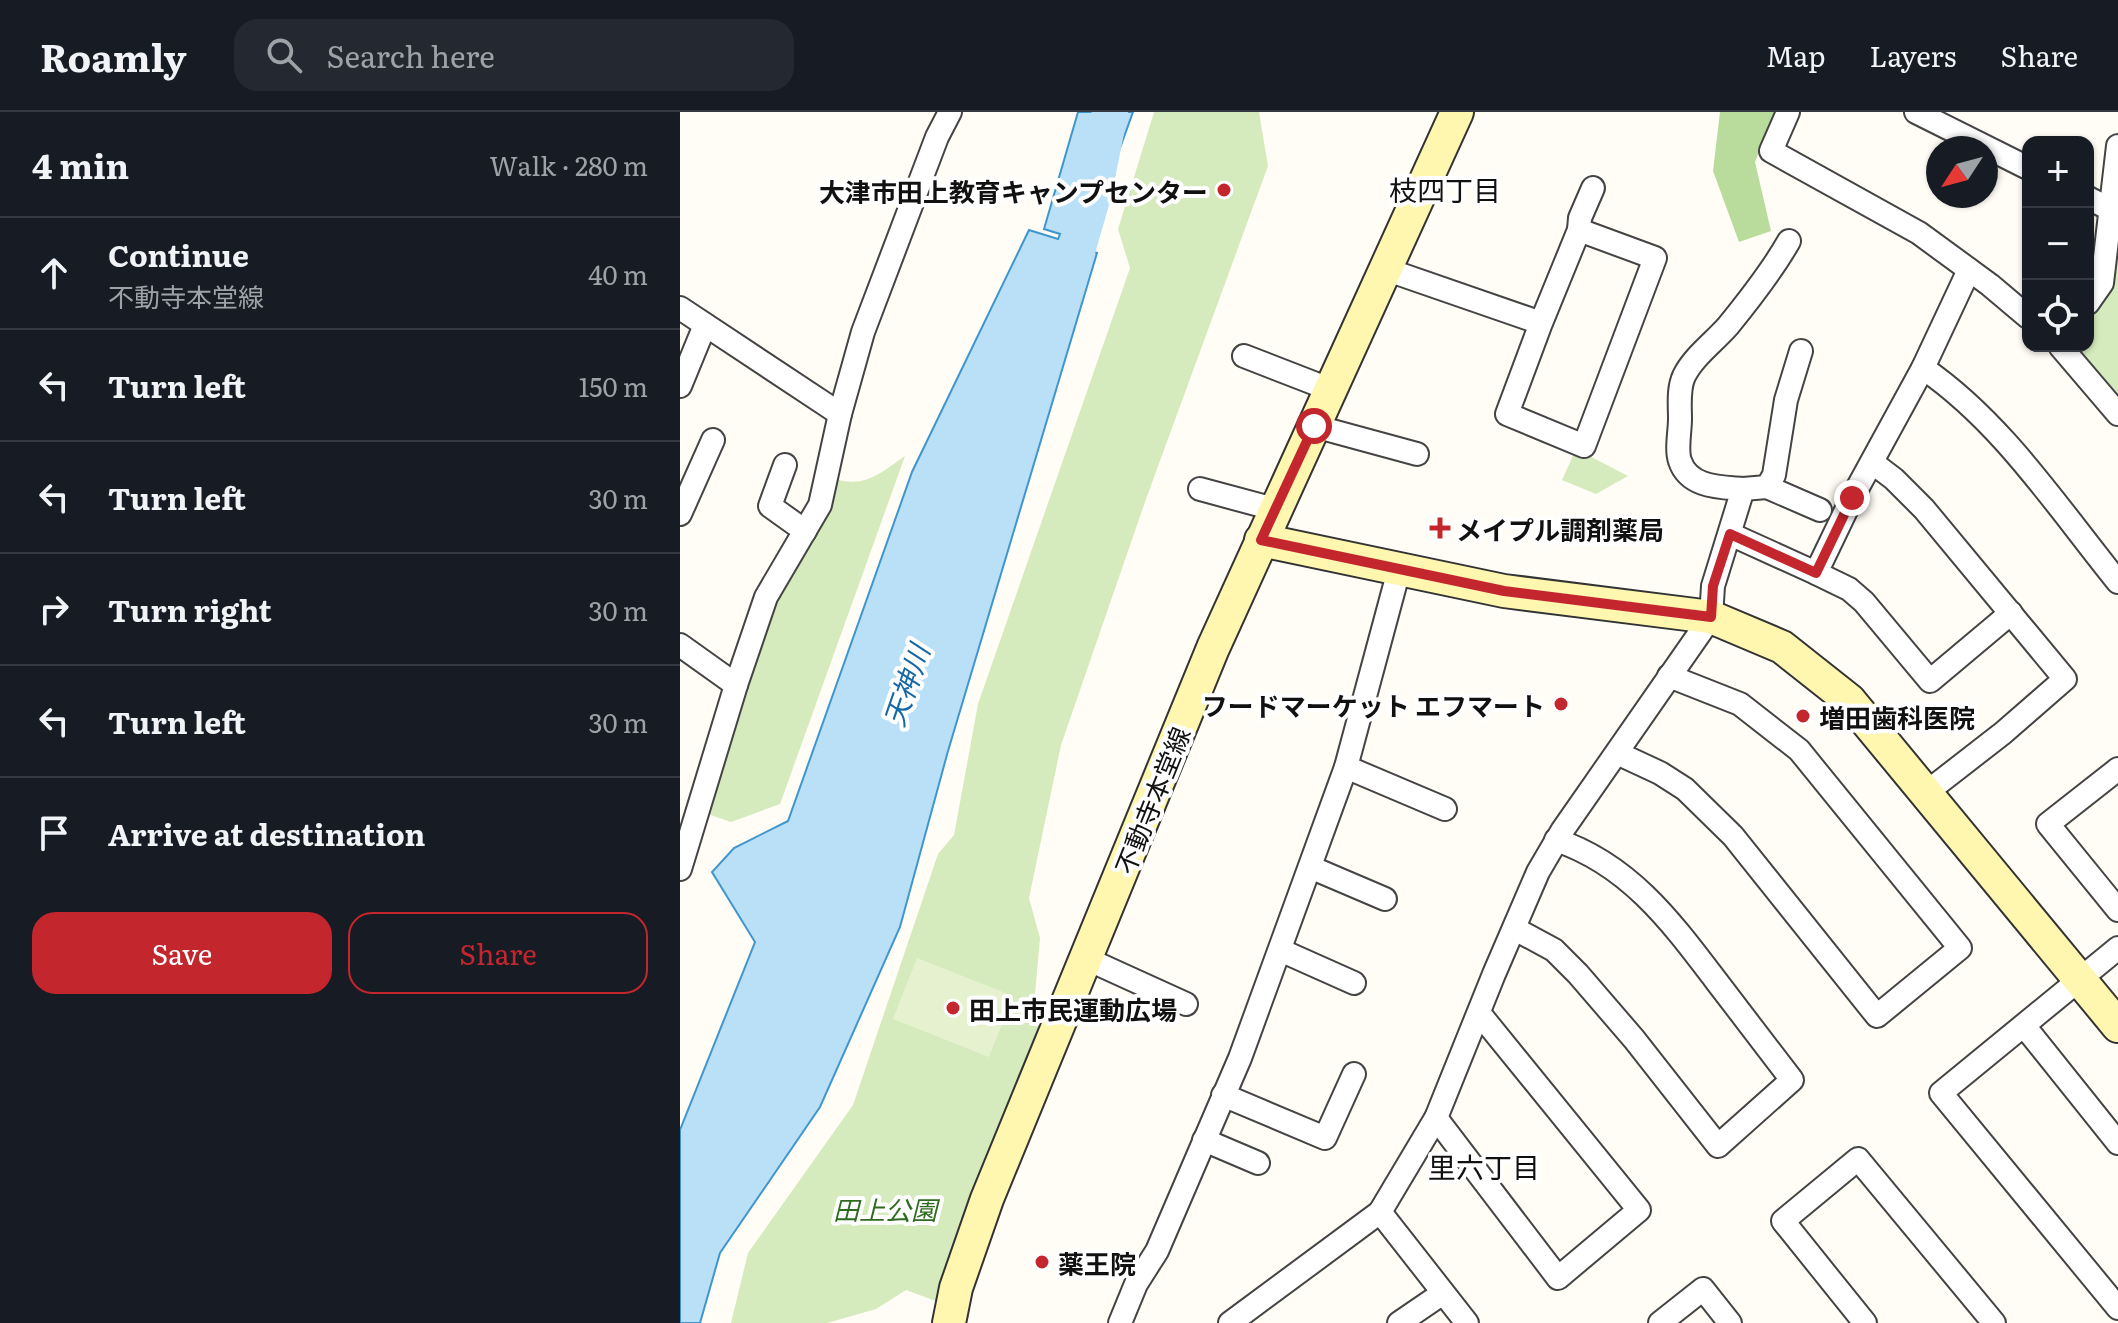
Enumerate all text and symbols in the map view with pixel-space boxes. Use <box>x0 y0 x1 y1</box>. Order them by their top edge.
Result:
search box <box>234 19 794 91</box>
text: Roamly <box>40 27 186 84</box>
icon: search <box>262 33 306 77</box>
text: Search here <box>326 33 495 77</box>
text: Map <box>1766 34 1825 76</box>
text: Layers <box>1869 34 1956 76</box>
text: Share <box>2000 34 2078 76</box>
north arrow <box>1926 136 1998 208</box>
map controls <box>2022 136 2094 352</box>
button: + <box>2022 136 2094 208</box>
text: 4 min <box>32 139 129 189</box>
text: Walk · 280 m <box>489 145 648 184</box>
district label: 枝四丁目 <box>1389 168 1501 210</box>
place label: 大津市田上教育キャンプセンター <box>819 171 1208 210</box>
marker: 大津市田上教育キャンプセンター <box>1215 181 1233 199</box>
button: − <box>2022 208 2094 280</box>
text: Continue <box>108 232 249 276</box>
icon: ahead <box>32 251 76 295</box>
text: 40 m <box>588 254 648 293</box>
text: 不動寺本堂線 <box>108 276 264 315</box>
button: locate <box>2022 280 2094 352</box>
icon: left <box>32 363 76 407</box>
text: Turn left <box>108 363 246 407</box>
text: 150 m <box>579 366 648 405</box>
route start <box>1296 408 1332 444</box>
icon: left <box>32 475 76 519</box>
text: Turn left <box>108 475 246 519</box>
text: 30 m <box>588 478 648 517</box>
route end <box>1834 480 1870 516</box>
place label: メイプル調剤薬局 <box>1456 509 1664 548</box>
marker: メイプル調剤薬局 <box>1431 519 1449 537</box>
icon: right <box>32 587 76 631</box>
text: Turn right <box>108 587 272 631</box>
text: 30 m <box>588 590 648 629</box>
water label: 天神川 <box>871 636 940 732</box>
place label: フードマーケット エフマート <box>1202 685 1545 724</box>
marker: フードマーケット エフマート <box>1552 695 1570 713</box>
place label: 増田歯科医院 <box>1819 697 1975 736</box>
icon: left <box>32 699 76 743</box>
text: Turn left <box>108 699 246 743</box>
text: 30 m <box>588 702 648 741</box>
marker: 増田歯科医院 <box>1794 707 1812 725</box>
street label: 不動寺本堂線 <box>1104 720 1198 880</box>
icon: arrive <box>32 811 76 855</box>
text: Arrive at destination <box>108 811 425 855</box>
button: Save <box>32 912 332 994</box>
button: Share <box>348 912 648 994</box>
place label: 田上市民運動広場 <box>969 989 1177 1028</box>
marker: 田上市民運動広場 <box>944 999 962 1017</box>
district label: 里六丁目 <box>1428 1145 1540 1187</box>
park label: 田上公園 <box>833 1189 941 1228</box>
place label: 薬王院 <box>1058 1243 1136 1282</box>
marker: 薬王院 <box>1033 1253 1051 1271</box>

